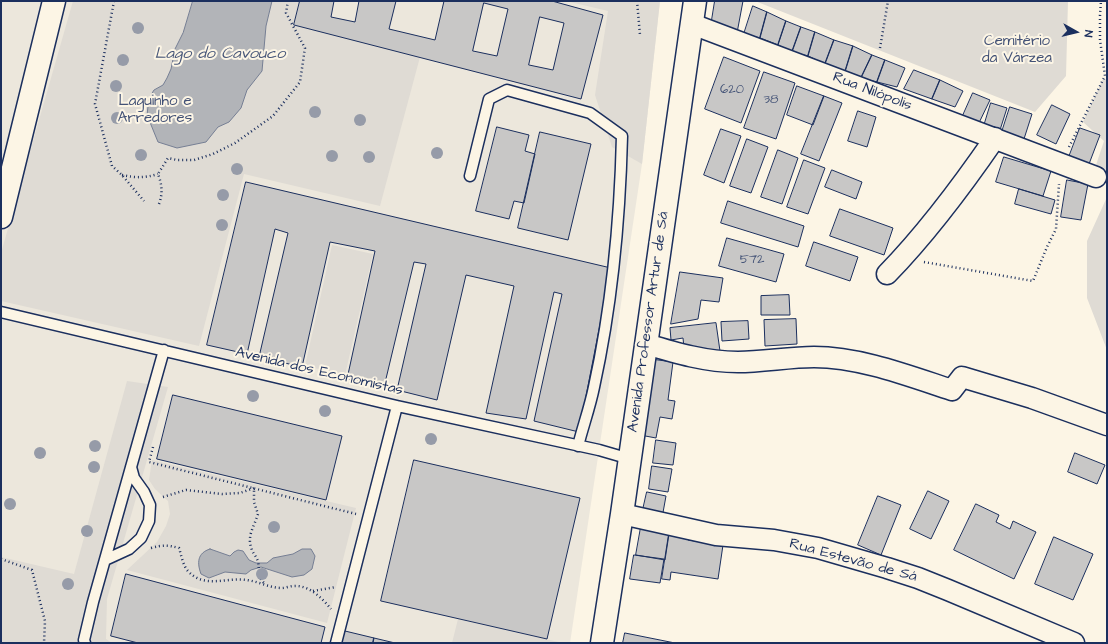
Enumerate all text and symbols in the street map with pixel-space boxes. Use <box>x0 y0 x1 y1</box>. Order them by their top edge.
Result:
north arrow <box>1056 12 1096 52</box>
text: N <box>1080 29 1096 38</box>
park label: Cemitério da Várzea <box>982 33 1052 68</box>
water label: Lago do Cavouco <box>155 45 285 65</box>
street label: Rua Nilópolis <box>830 69 914 115</box>
house number: 620 <box>720 82 744 98</box>
house number: 38 <box>763 92 779 108</box>
park label: Laguinho e Arredores <box>118 93 192 128</box>
street label: Avenida Professor Artur de Sá <box>625 211 673 433</box>
house number: 572 <box>740 252 764 268</box>
street label: Avenida dos Economistas <box>233 344 405 400</box>
street label: Rua Estevão de Sá <box>787 535 919 587</box>

